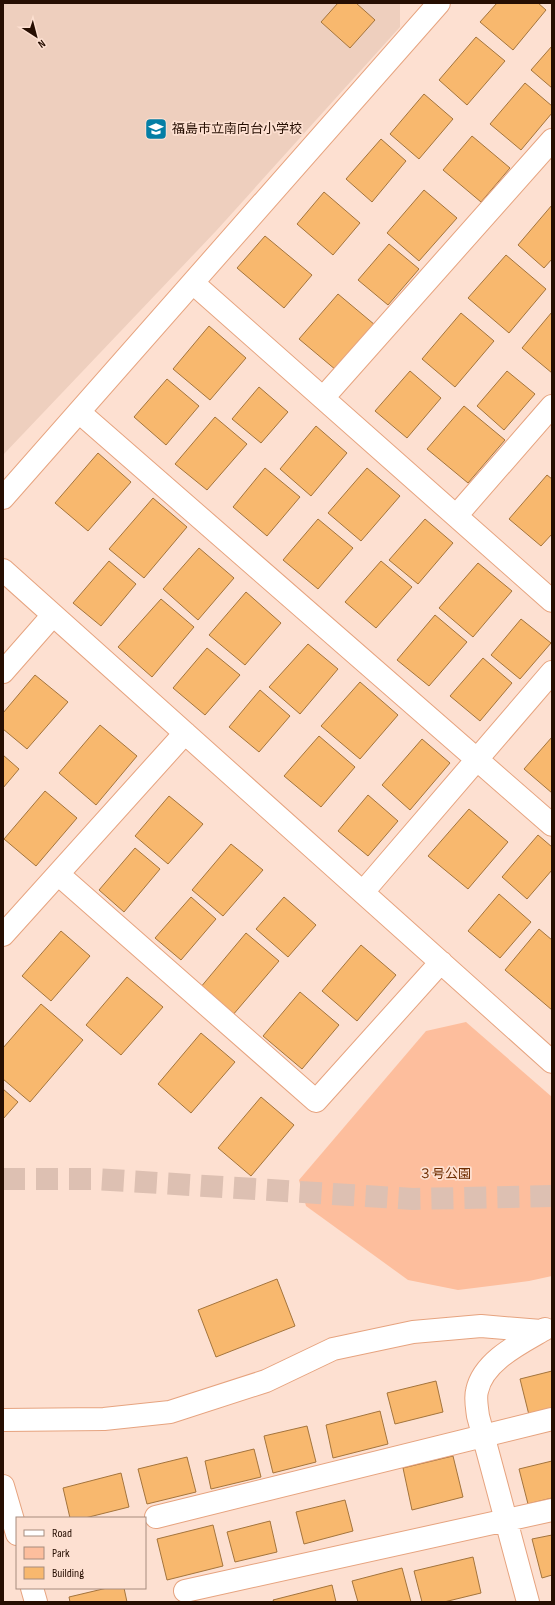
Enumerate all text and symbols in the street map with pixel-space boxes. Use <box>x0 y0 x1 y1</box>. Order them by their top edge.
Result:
north arrow <box>16 16 56 56</box>
text: N <box>35 37 48 51</box>
school or university icon: 福島市立南向台小学校 <box>143 116 169 142</box>
place label: 福島市立南向台小学校 <box>172 121 302 137</box>
park label: ３号公園 <box>419 1166 471 1182</box>
legend <box>16 1517 146 1589</box>
text: Road <box>52 1526 72 1541</box>
text: Park <box>52 1546 70 1561</box>
text: Building <box>52 1566 84 1581</box>

